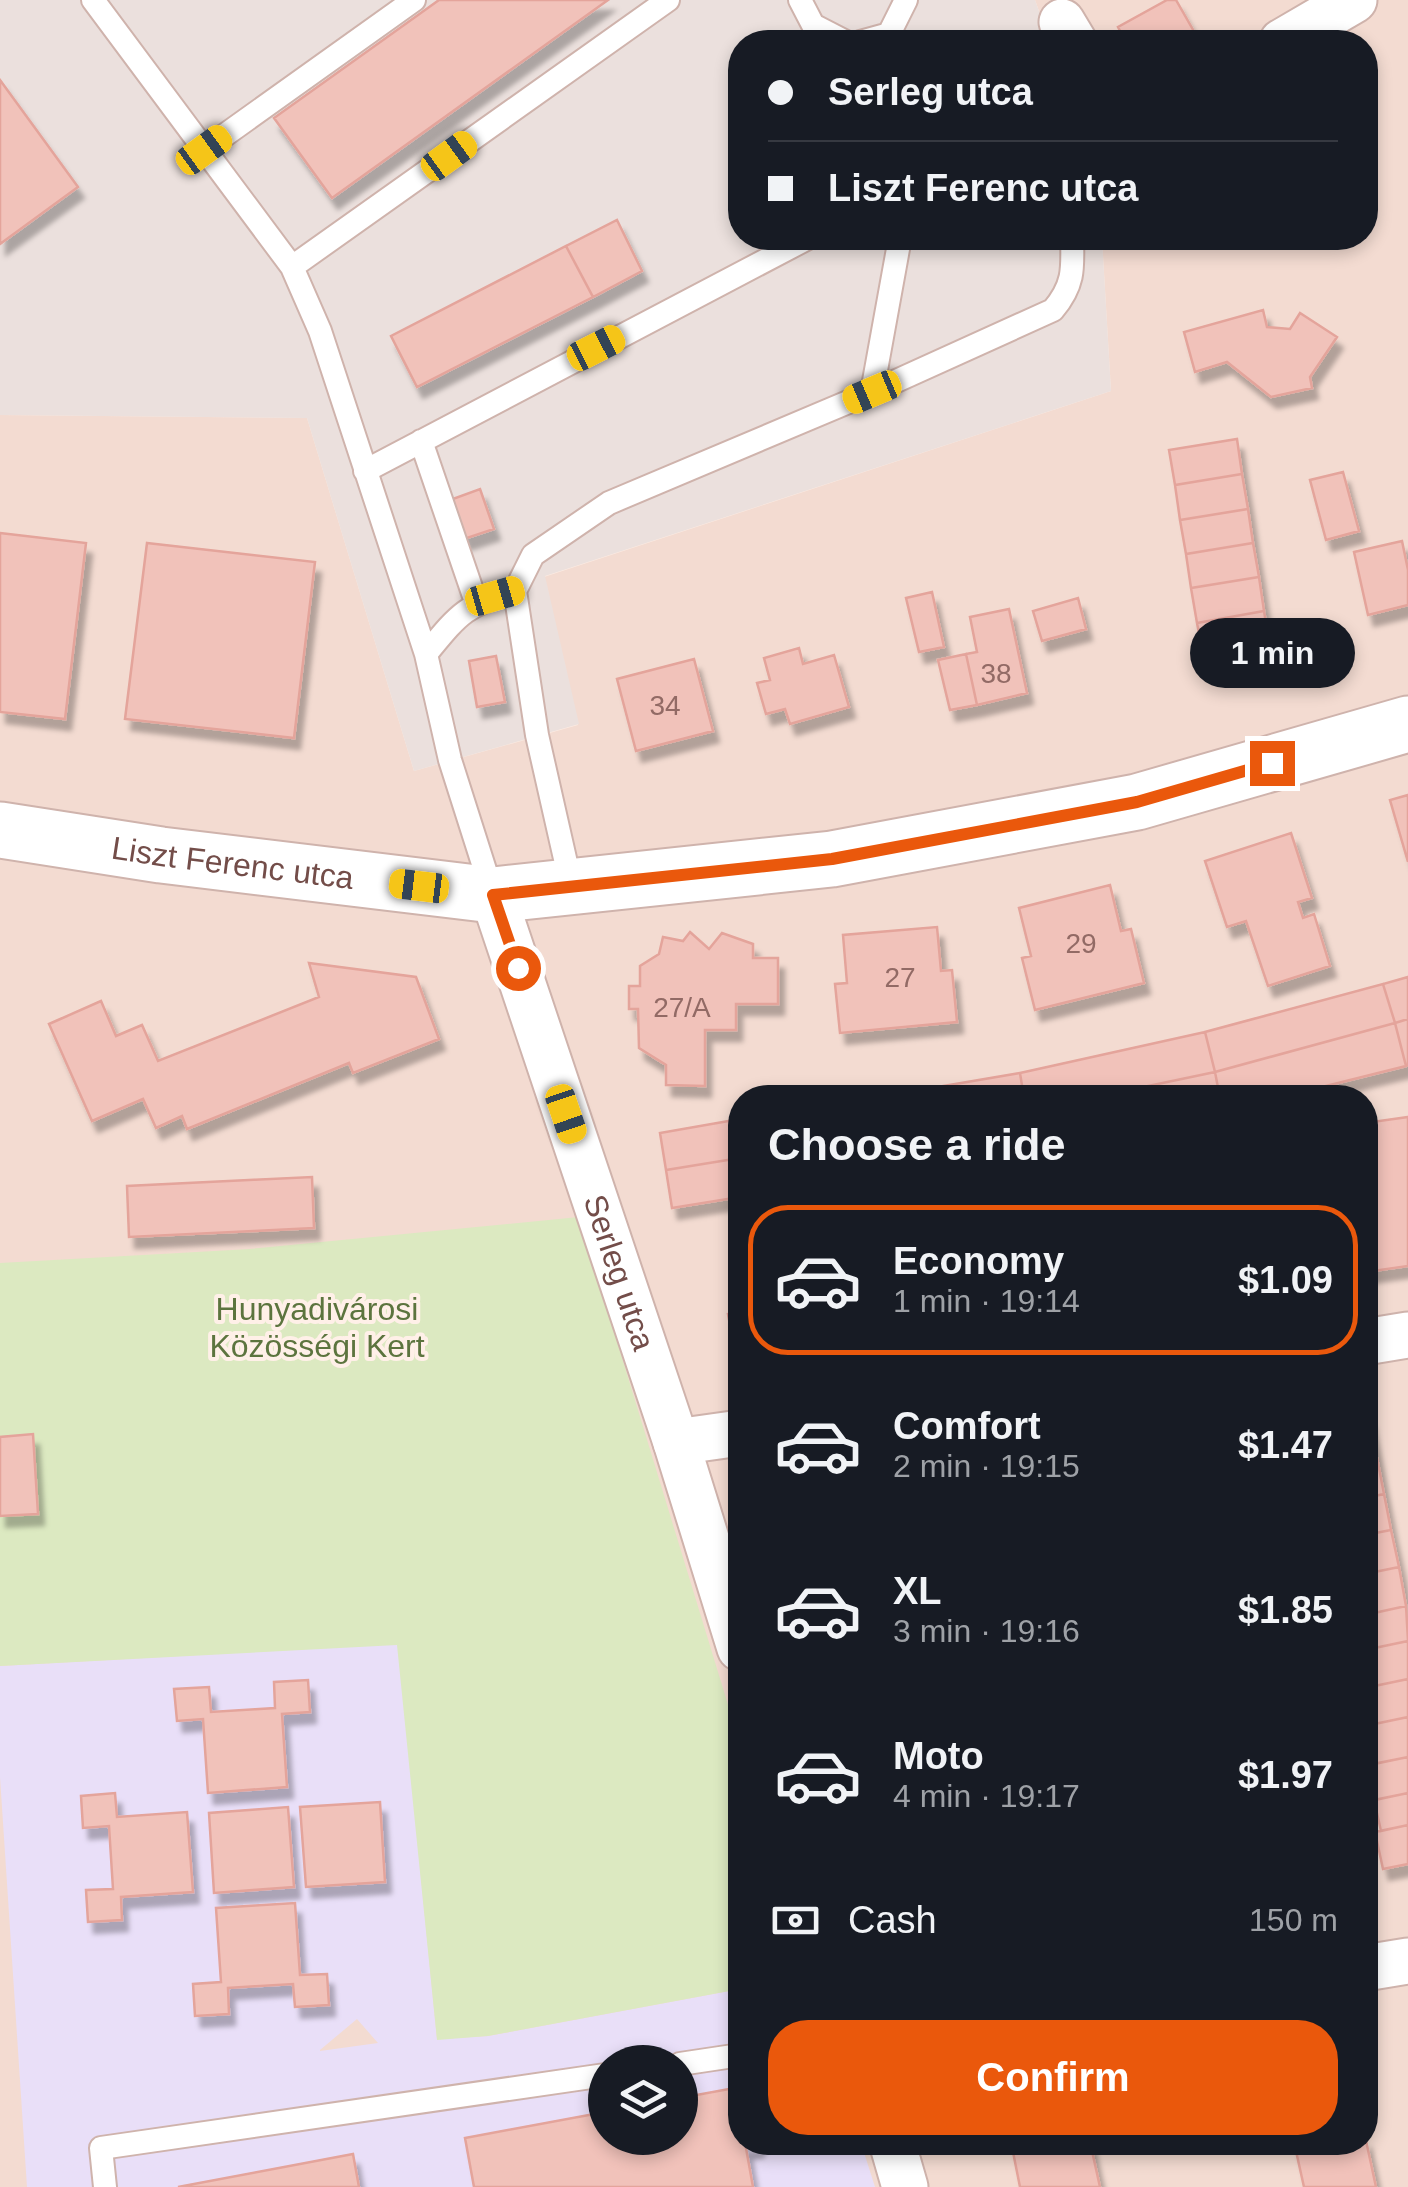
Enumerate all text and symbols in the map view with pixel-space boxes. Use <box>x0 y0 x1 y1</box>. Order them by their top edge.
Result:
text: Serleg utca <box>828 71 1033 113</box>
car <box>171 120 237 180</box>
car <box>416 126 482 186</box>
text: Liszt Ferenc utca <box>828 167 1138 209</box>
car <box>562 321 630 375</box>
car <box>839 366 905 418</box>
car <box>462 573 528 619</box>
callout: 1 min <box>1190 618 1354 688</box>
text: 1 min <box>1231 635 1314 671</box>
house number: 38 <box>980 658 1012 689</box>
house number: 34 <box>649 690 681 721</box>
route end <box>1250 741 1295 786</box>
street label: Liszt Ferenc utca <box>109 830 356 896</box>
car <box>387 867 451 905</box>
house number: 29 <box>1065 928 1097 959</box>
route start <box>496 946 541 991</box>
house number: 27 <box>884 962 916 993</box>
house number: 27/A <box>653 992 711 1023</box>
car <box>542 1081 590 1147</box>
text: Choose a ride <box>768 1119 1066 1170</box>
street label: Serleg utca <box>577 1190 662 1355</box>
icon: car <box>773 1235 863 1325</box>
text: Economy <box>893 1240 1064 1282</box>
text: $1.09 <box>1238 1259 1333 1301</box>
text: 1 min · 19:14 <box>893 1283 1080 1319</box>
park label: Hunyadivárosi Közösségi Kert <box>209 1291 425 1364</box>
icon: car <box>773 1400 863 1490</box>
text: Comfort <box>893 1405 1041 1447</box>
text: $1.47 <box>1238 1424 1333 1466</box>
text: 2 min · 19:15 <box>893 1448 1080 1484</box>
icon: car <box>773 1565 863 1655</box>
text: XL <box>893 1570 942 1612</box>
text: $1.85 <box>1238 1589 1333 1631</box>
text: 3 min · 19:16 <box>893 1613 1080 1649</box>
icon: car <box>773 1730 863 1820</box>
text: Moto <box>893 1735 984 1777</box>
text: $1.97 <box>1238 1754 1333 1796</box>
text: 4 min · 19:17 <box>893 1778 1080 1814</box>
icon: cash <box>768 1893 823 1948</box>
text: Cash <box>848 1899 937 1941</box>
text: 150 m <box>1249 1902 1338 1938</box>
button: Confirm <box>768 2020 1338 2135</box>
map controls <box>588 2045 698 2155</box>
button: layers <box>588 2045 698 2155</box>

